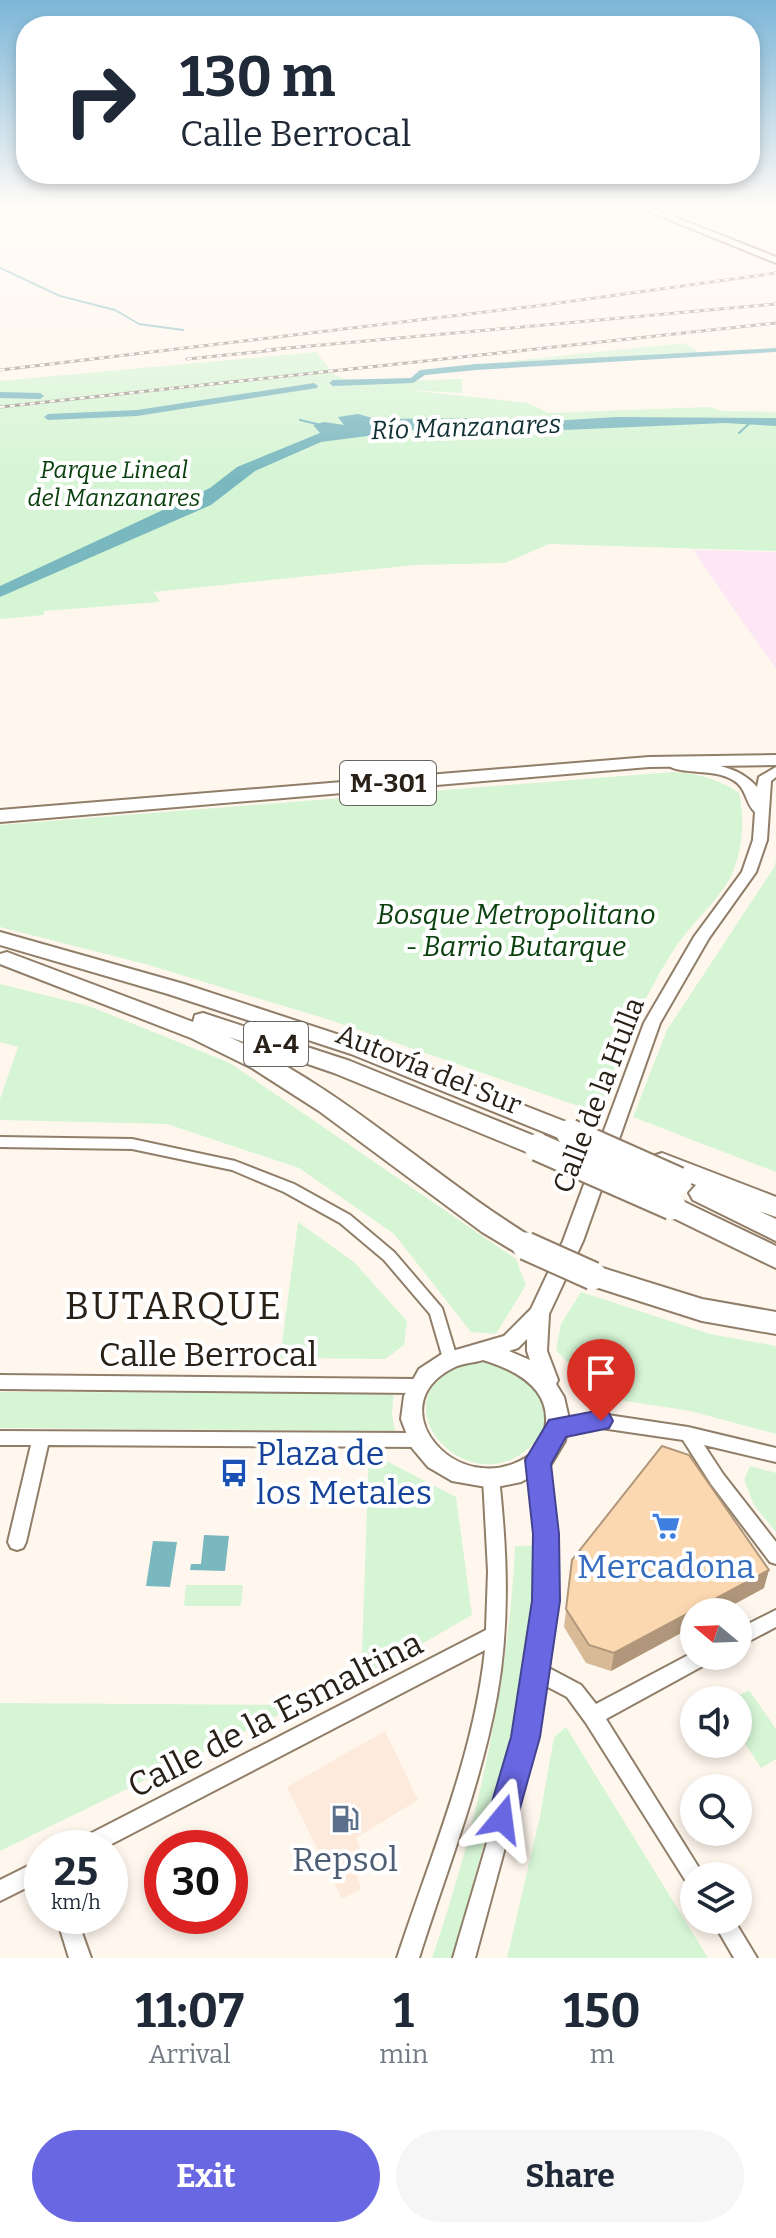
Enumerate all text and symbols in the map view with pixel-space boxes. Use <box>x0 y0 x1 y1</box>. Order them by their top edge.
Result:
text: 130 m <box>180 44 336 111</box>
icon: right <box>48 48 152 152</box>
text: Calle Berrocal <box>180 112 411 156</box>
water label: Río Manzanares <box>371 409 562 446</box>
park label: Parque Lineal del Manzanares <box>28 456 200 512</box>
road number: M-301 <box>340 761 436 805</box>
park label: Bosque Metropolitano - Barrio Butarque <box>376 898 656 963</box>
street label: Calle de la Hulla <box>546 993 651 1198</box>
street label: Autovía del Sur <box>331 1017 526 1122</box>
road number: A-4 <box>244 1022 308 1066</box>
district label: BUTARQUE <box>65 1283 283 1329</box>
street label: Calle Berrocal <box>99 1334 317 1375</box>
pin <box>567 1339 635 1421</box>
icon: arrive <box>579 1351 623 1395</box>
place label: Plaza de los Metales <box>256 1433 432 1513</box>
bus stop icon: Plaza de los Metales <box>219 1458 249 1488</box>
supermarket icon: Mercadona <box>651 1511 681 1541</box>
place label: Mercadona <box>577 1546 755 1587</box>
north arrow <box>680 1598 752 1670</box>
map controls <box>680 1598 752 1934</box>
street label: Calle de la Esmaltina <box>121 1622 429 1807</box>
button: sound <box>680 1686 752 1758</box>
button: search <box>680 1774 752 1846</box>
position arrow <box>460 1777 544 1861</box>
fuel station icon: Repsol <box>330 1804 360 1834</box>
speed limit sign: 30 <box>144 1830 248 1934</box>
place label: Repsol <box>292 1839 398 1880</box>
text: 25 <box>54 1848 98 1896</box>
button: layers <box>680 1862 752 1934</box>
text: km/h <box>51 1890 101 1914</box>
text: 11:07 <box>135 1982 244 2040</box>
text: 1 <box>393 1982 414 2040</box>
text: 150 <box>563 1982 641 2040</box>
text: Arrival <box>148 2039 231 2070</box>
text: min <box>379 2039 428 2070</box>
text: m <box>590 2039 615 2070</box>
button: Exit <box>32 2130 380 2222</box>
button: Share <box>396 2130 744 2222</box>

